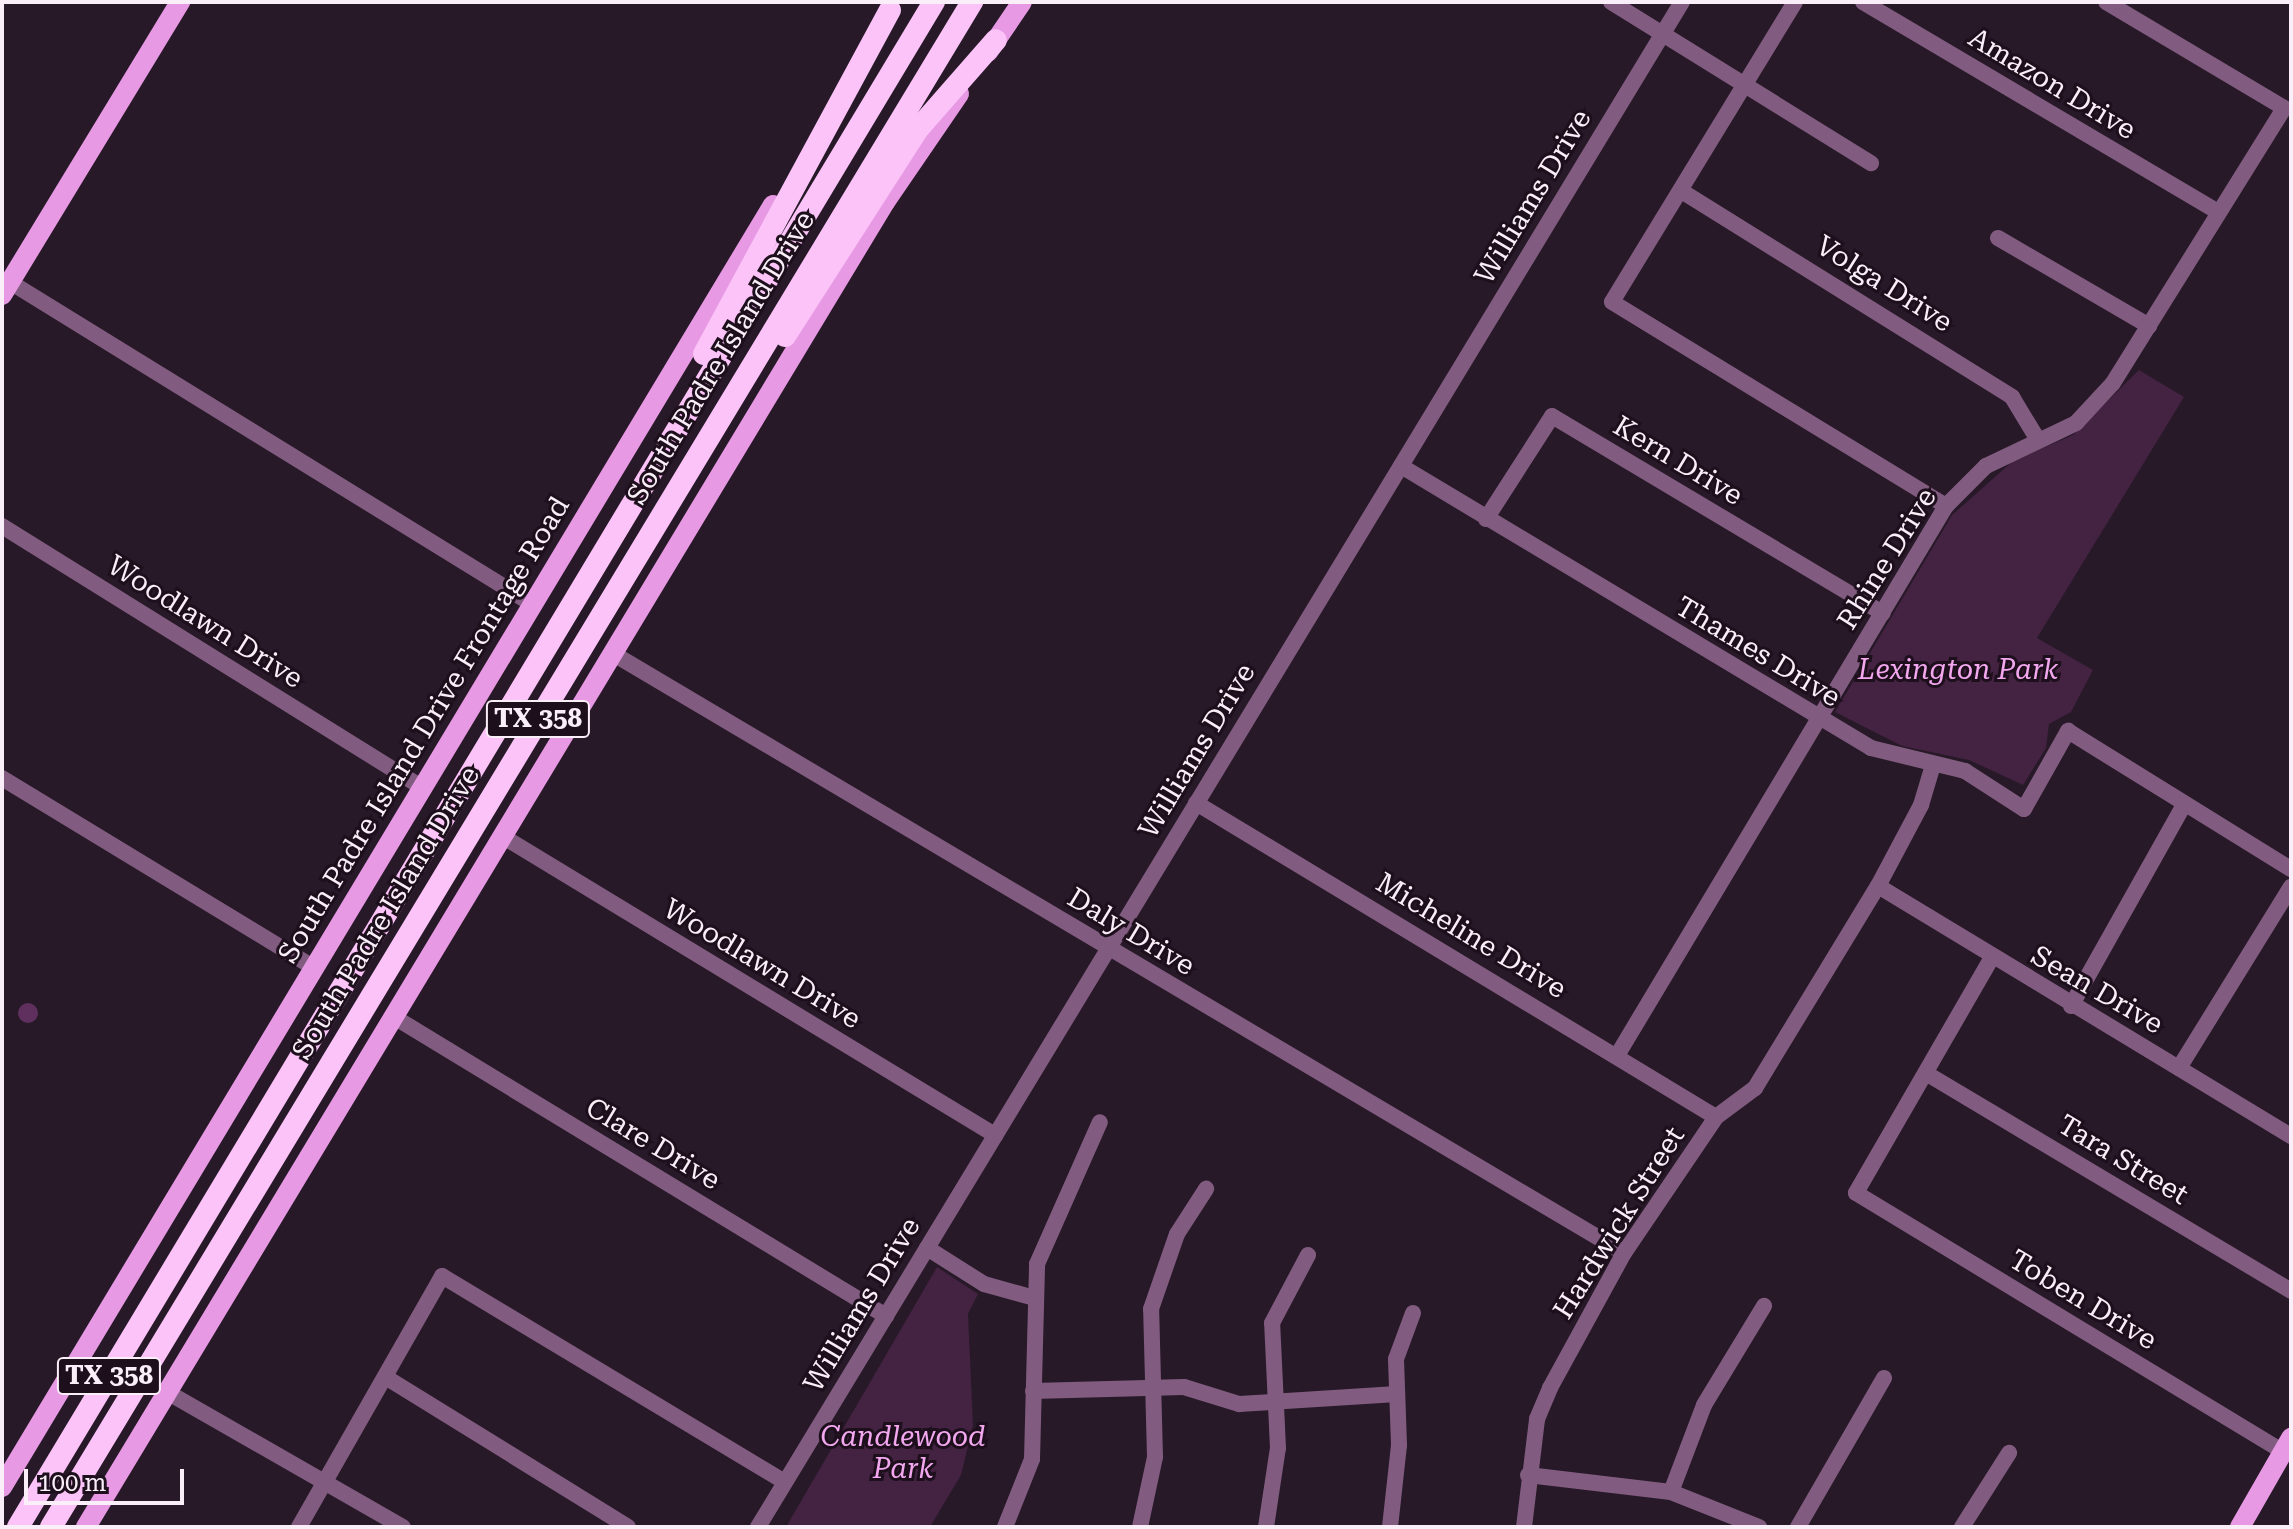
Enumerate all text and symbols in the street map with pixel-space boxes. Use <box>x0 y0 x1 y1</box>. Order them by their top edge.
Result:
street label: Amazon Drive <box>1962 21 2142 147</box>
street label: Williams Drive <box>1468 104 1598 290</box>
street label: South Padre Island Drive <box>620 205 822 511</box>
street label: Volga Drive <box>1809 229 1959 339</box>
street label: Kern Drive <box>1607 409 1749 513</box>
street label: Rhine Drive <box>1830 482 1944 636</box>
street label: South Padre Island Drive Frontage Road <box>271 491 577 969</box>
street label: Woodlawn Drive <box>101 548 309 696</box>
street label: Thames Drive <box>1669 590 1847 714</box>
park label: Lexington Park <box>1858 653 2058 687</box>
street label: Williams Drive <box>1132 658 1262 844</box>
road number: TX 358 <box>484 697 592 741</box>
street label: South Padre Island Drive <box>285 760 487 1066</box>
street label: Micheline Drive <box>1370 866 1572 1006</box>
street label: Daly Drive <box>1061 881 1201 983</box>
street label: Woodlawn Drive <box>657 892 867 1036</box>
street label: Sean Drive <box>2025 939 2169 1041</box>
street label: Clare Drive <box>580 1091 726 1197</box>
street label: Tara Street <box>2052 1108 2194 1212</box>
street label: Hardwick Street <box>1546 1121 1692 1325</box>
street label: Williams Drive <box>797 1212 927 1398</box>
street label: Toben Drive <box>2003 1243 2163 1357</box>
road number: TX 358 <box>55 1354 163 1398</box>
park label: Candlewood Park <box>820 1420 986 1486</box>
scale bar <box>28 1453 188 1503</box>
text: 100 m <box>38 1469 106 1497</box>

